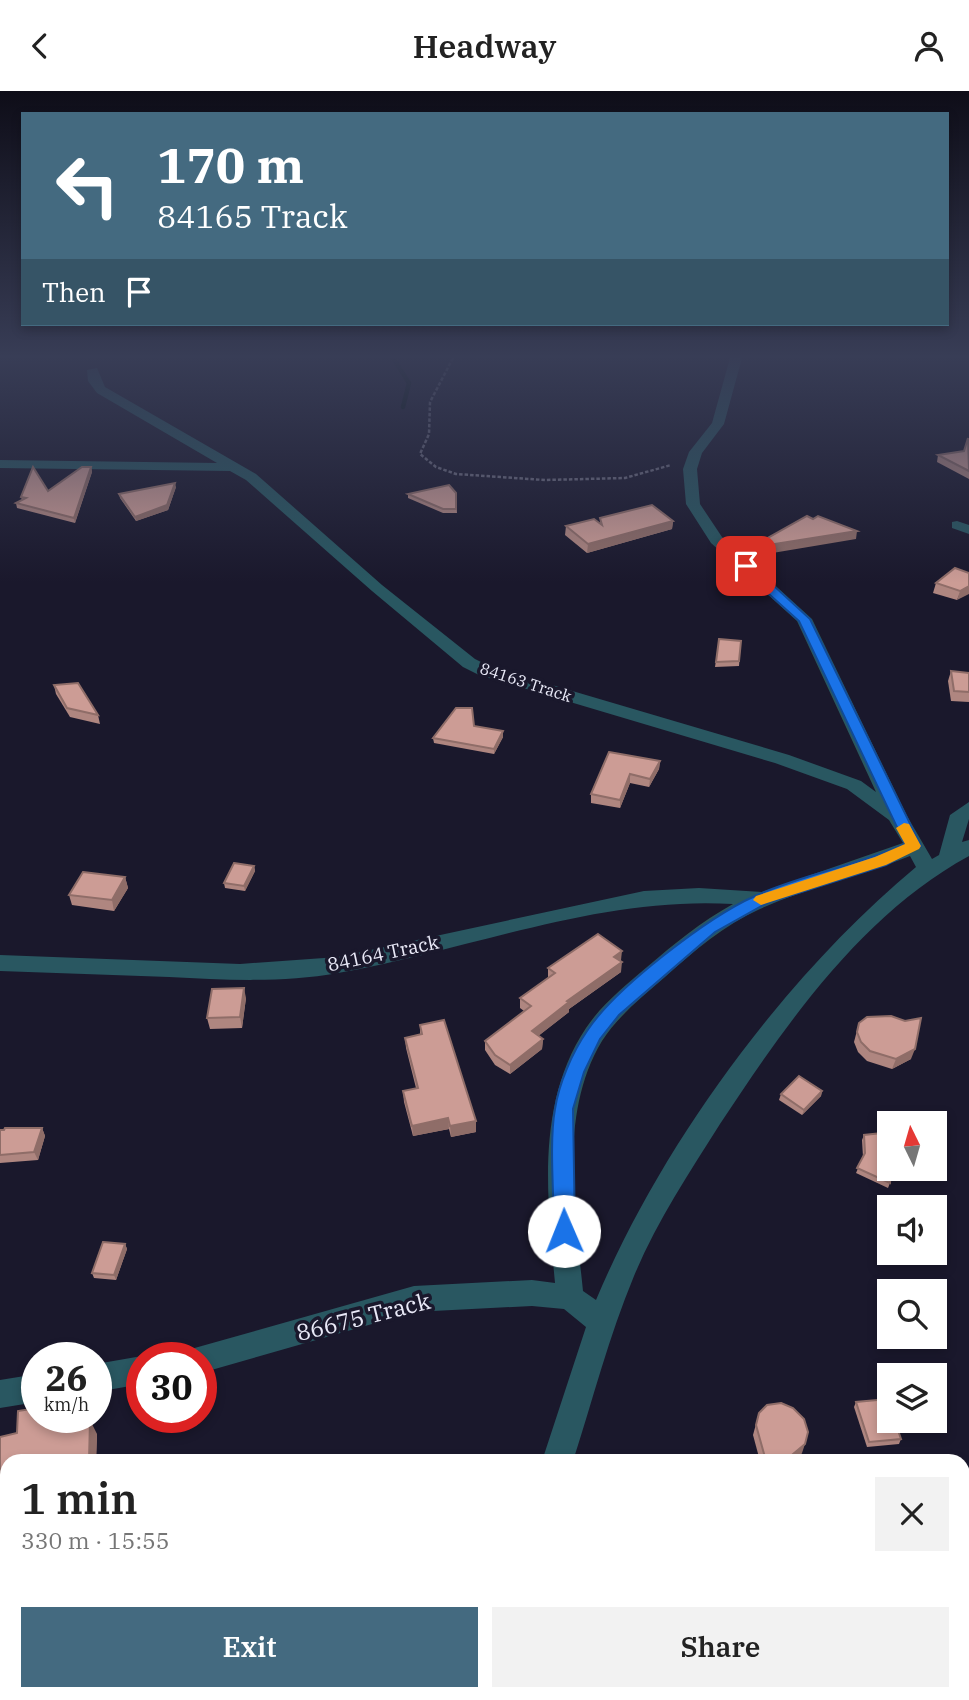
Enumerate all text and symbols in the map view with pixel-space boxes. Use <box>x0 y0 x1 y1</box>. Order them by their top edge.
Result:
text: Headway <box>413 25 556 67</box>
icon: back <box>21 27 59 65</box>
icon: person <box>910 27 948 65</box>
text: 170 m <box>157 133 304 196</box>
icon: left <box>42 140 133 231</box>
text: 84165 Track <box>157 195 348 237</box>
icon: arrive <box>120 273 158 311</box>
text: Then <box>42 275 106 309</box>
pin <box>716 536 776 596</box>
icon: arrive <box>727 547 765 585</box>
street label: 84163 Track <box>478 658 575 706</box>
street label: 84164 Track <box>325 929 441 977</box>
north arrow <box>877 1111 947 1181</box>
map controls <box>877 1111 947 1433</box>
position arrow <box>527 1194 601 1268</box>
button: sound <box>877 1195 947 1265</box>
button: search <box>877 1279 947 1349</box>
street label: 86675 Track <box>293 1285 434 1347</box>
speed limit sign: 30 <box>126 1342 217 1433</box>
text: 26 <box>45 1355 88 1401</box>
button: layers <box>877 1363 947 1433</box>
text: km/h <box>44 1393 89 1416</box>
text: 1 min <box>21 1471 138 1526</box>
button: close <box>875 1477 949 1551</box>
text: 330 m · 15:55 <box>21 1525 170 1555</box>
button: Exit <box>21 1607 478 1687</box>
button: Share <box>492 1607 949 1687</box>

